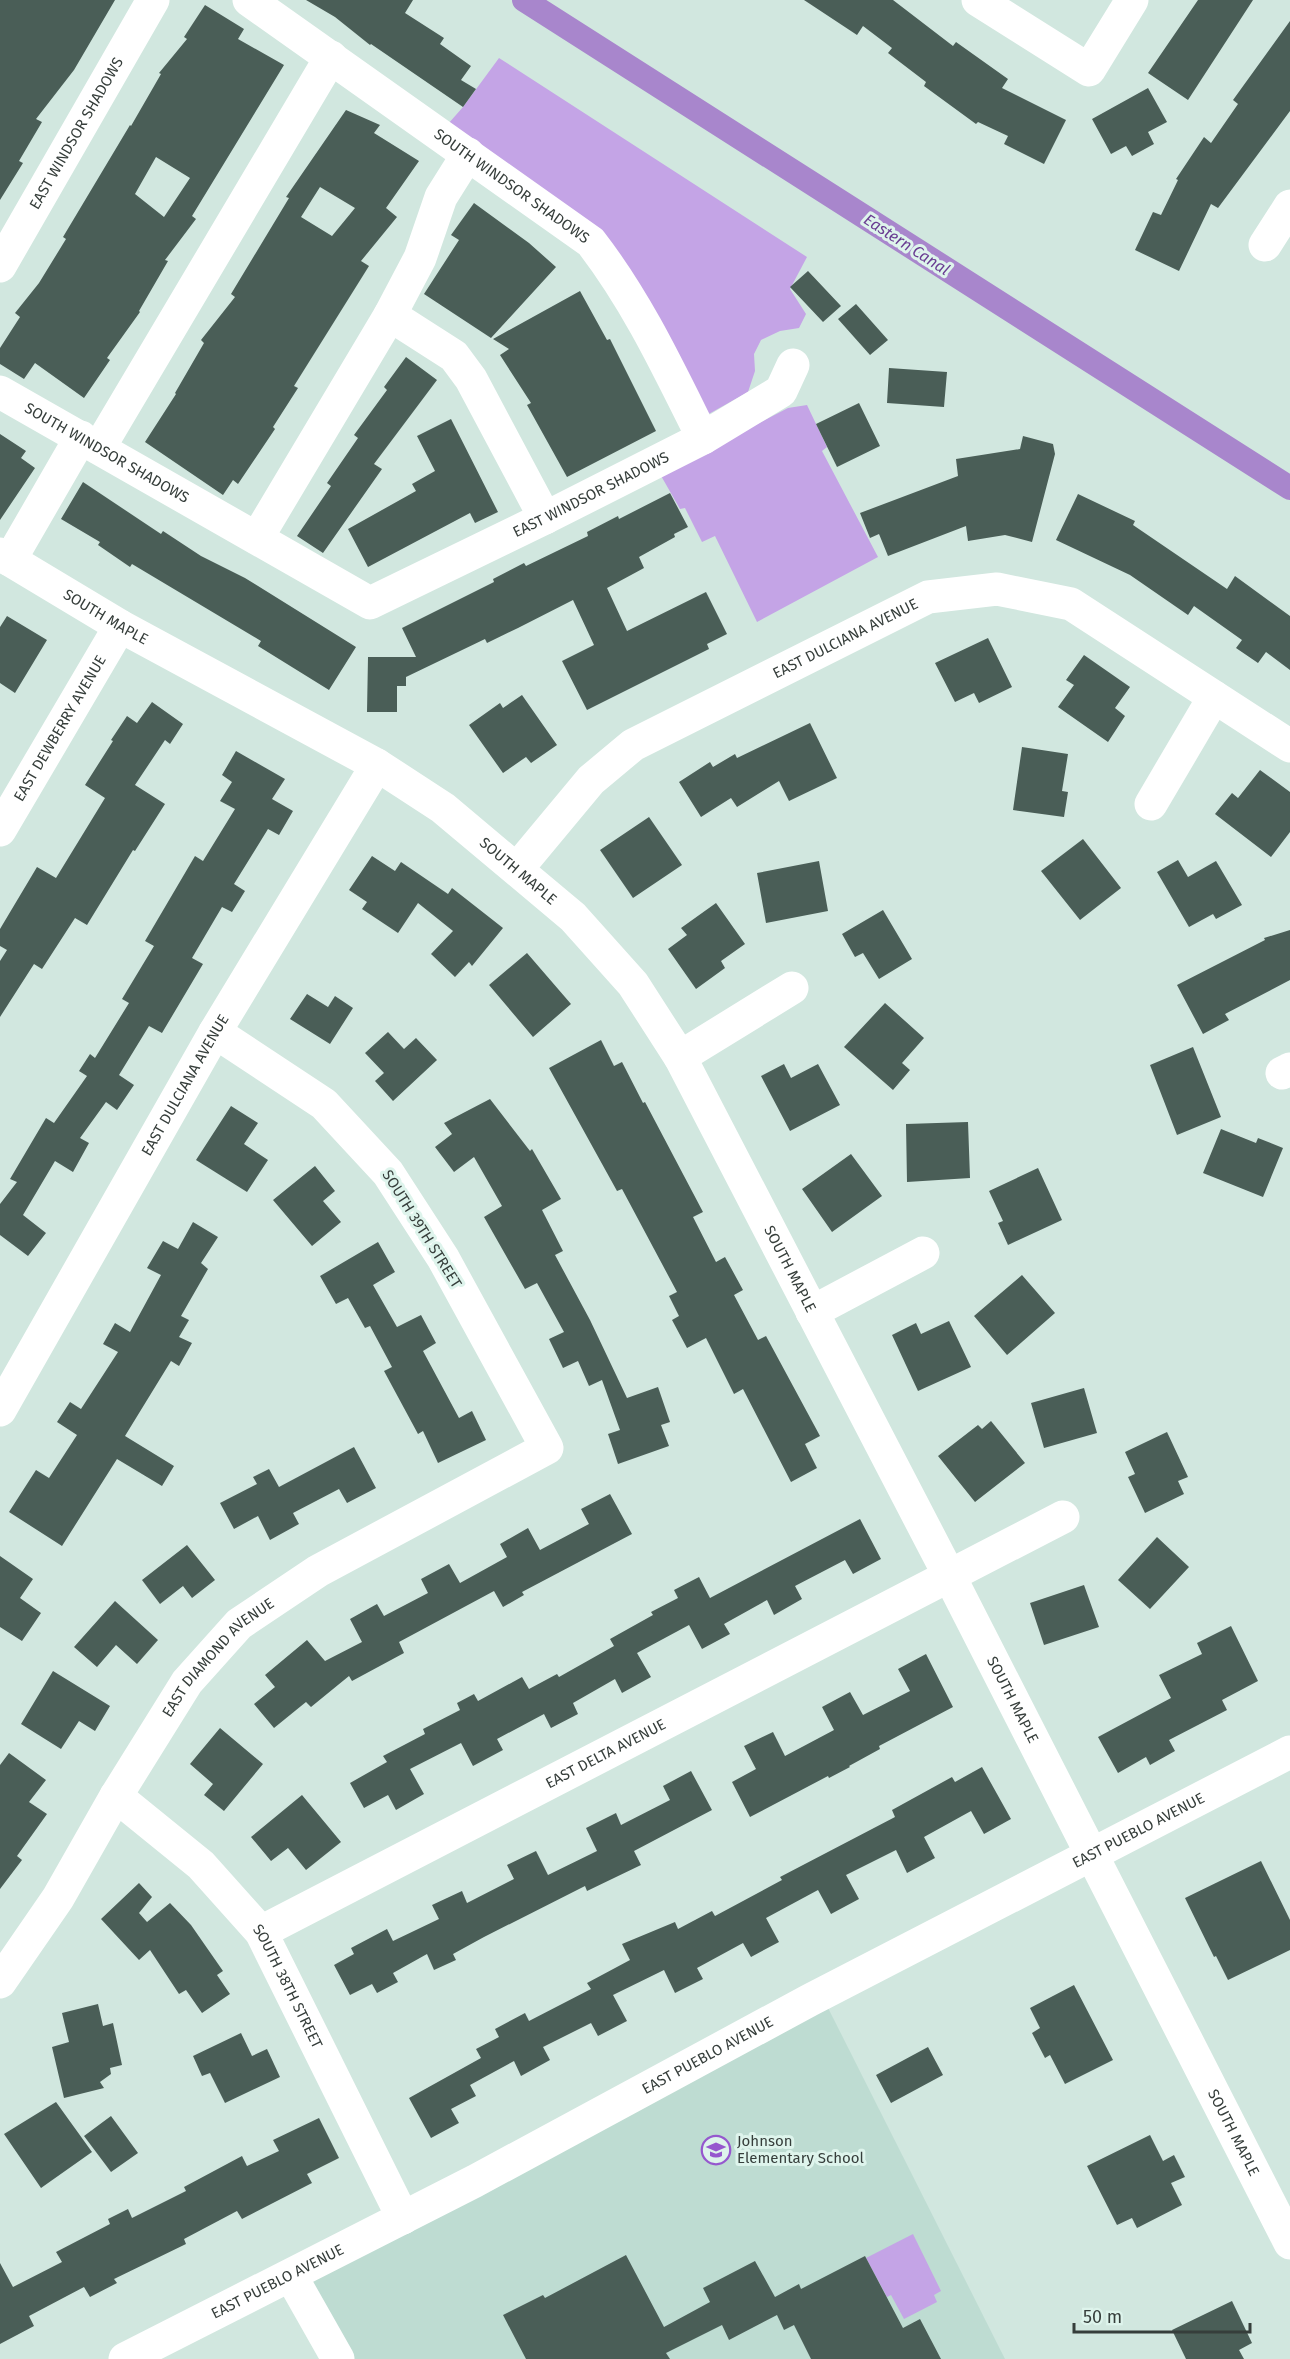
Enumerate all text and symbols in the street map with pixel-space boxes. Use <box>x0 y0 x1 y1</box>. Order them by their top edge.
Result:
street label: EAST WINDSOR SHADOWS <box>26 54 127 212</box>
street label: SOUTH WINDSOR SHADOWS <box>431 125 593 247</box>
water label: Eastern Canal <box>860 210 953 279</box>
street label: SOUTH WINDSOR SHADOWS <box>21 399 192 507</box>
street label: EAST WINDSOR SHADOWS <box>510 448 672 541</box>
street label: SOUTH MAPLE <box>60 585 151 648</box>
street label: EAST DULCIANA AVENUE <box>770 595 921 682</box>
street label: EAST DEWBERRY AVENUE <box>10 652 110 805</box>
street label: SOUTH MAPLE <box>476 834 560 908</box>
street label: EAST DULCIANA AVENUE <box>138 1011 233 1159</box>
street label: SOUTH 39TH STREET <box>378 1167 466 1292</box>
street label: SOUTH MAPLE <box>760 1223 820 1315</box>
street label: EAST DIAMOND AVENUE <box>158 1594 277 1720</box>
street label: SOUTH MAPLE <box>983 1653 1042 1746</box>
street label: EAST DELTA AVENUE <box>542 1715 669 1792</box>
street label: EAST PUEBLO AVENUE <box>1069 1789 1207 1872</box>
street label: SOUTH 38TH STREET <box>249 1920 326 2052</box>
street label: EAST PUEBLO AVENUE <box>639 2013 776 2098</box>
street label: SOUTH MAPLE <box>1204 2086 1263 2179</box>
place label: Johnson Elementary School <box>737 2132 865 2167</box>
school or university icon: Johnson Elementary School <box>700 2134 732 2166</box>
street label: EAST PUEBLO AVENUE <box>208 2240 347 2323</box>
scale bar <box>1074 2296 1250 2334</box>
text: 50 m <box>1083 2306 1122 2328</box>

